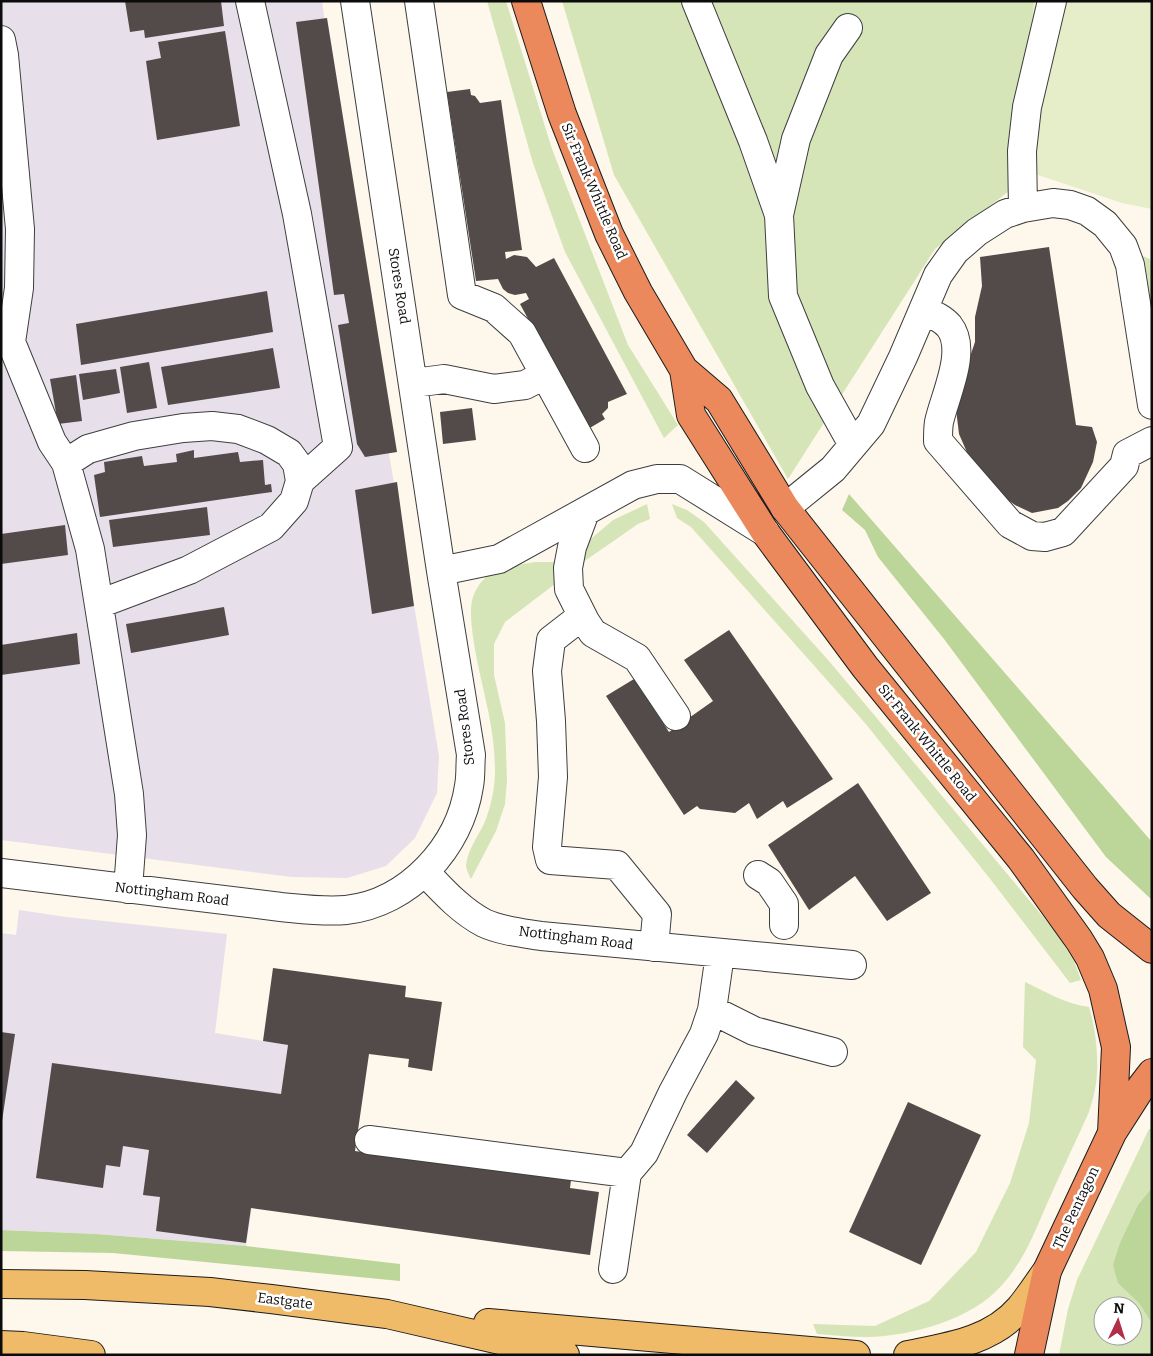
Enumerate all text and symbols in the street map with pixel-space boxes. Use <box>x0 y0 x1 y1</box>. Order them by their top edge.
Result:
street label: Sir Frank Whittle Road <box>558 120 630 262</box>
street label: Stores Road <box>385 247 413 325</box>
street label: Sir Frank Whittle Road <box>874 681 980 805</box>
street label: Stores Road <box>452 688 478 766</box>
street label: Nottingham Road <box>114 879 230 909</box>
street label: Nottingham Road <box>518 923 634 953</box>
street label: The Pentagon <box>1049 1164 1103 1252</box>
street label: Eastgate <box>256 1289 314 1313</box>
north arrow <box>1093 1296 1143 1346</box>
text: N <box>1113 1300 1125 1317</box>

